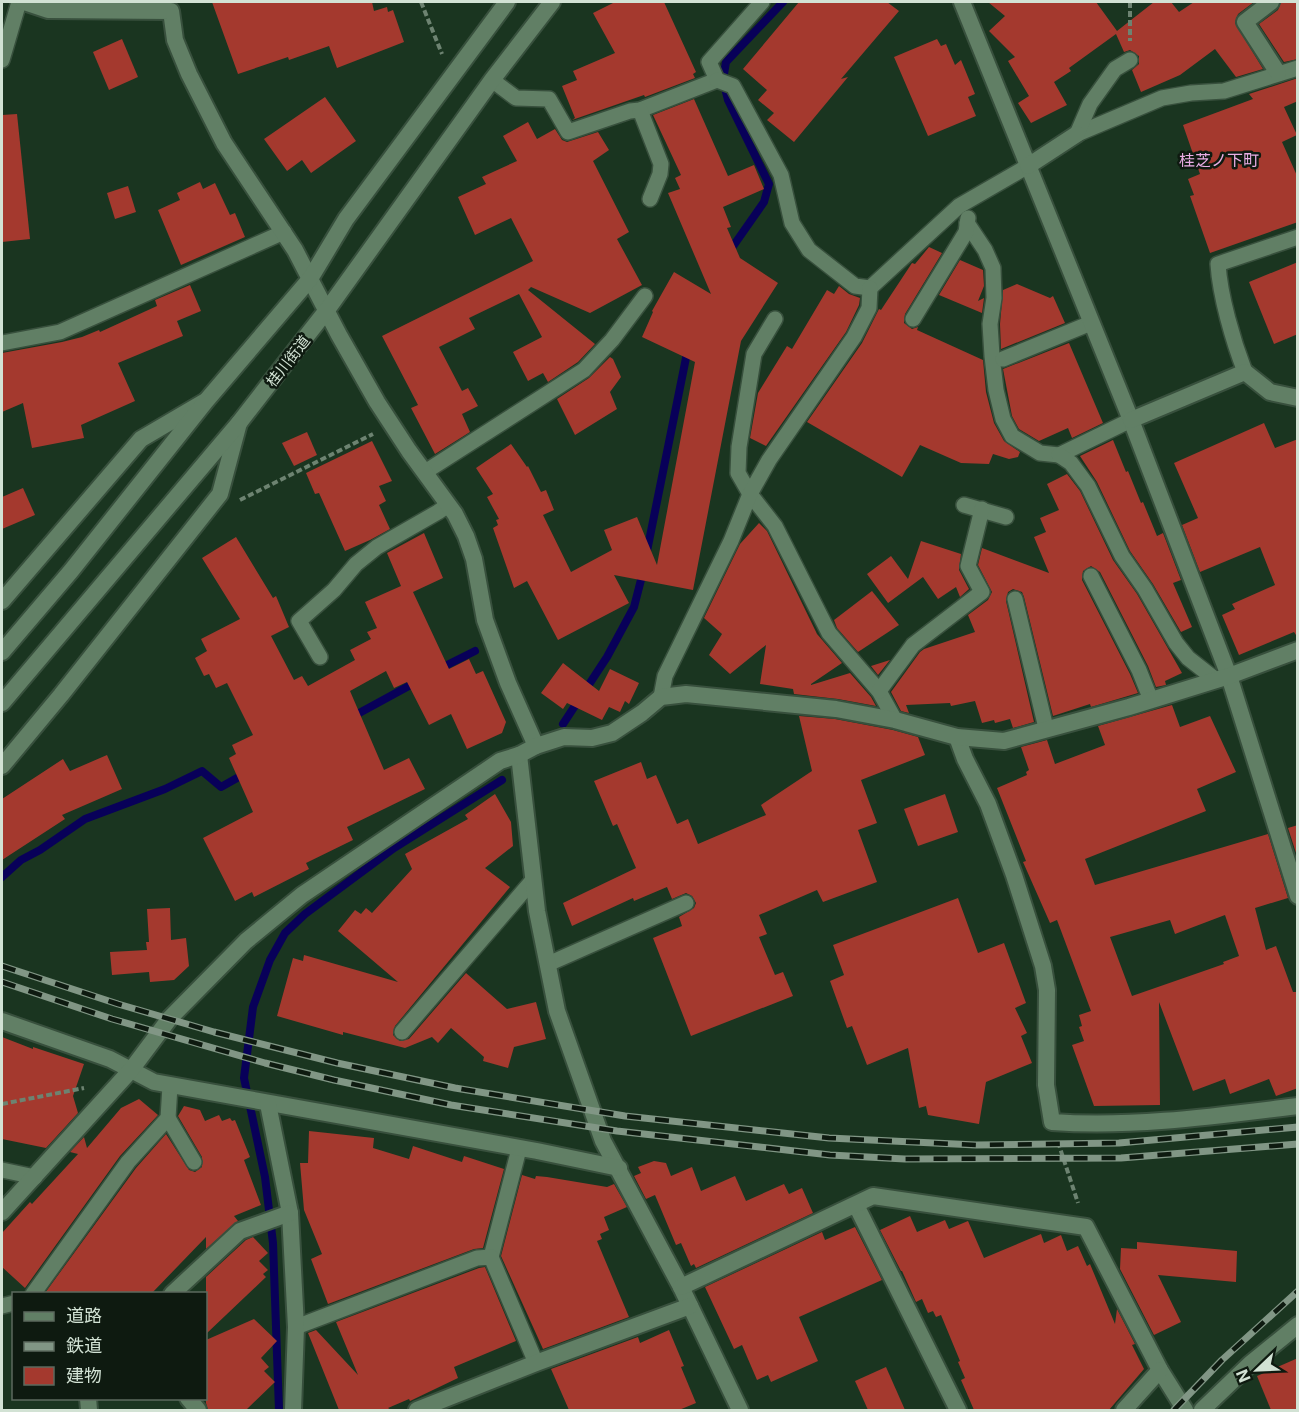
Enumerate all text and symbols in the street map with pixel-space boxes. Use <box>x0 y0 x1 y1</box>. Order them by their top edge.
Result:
district label: 桂芝ノ下町 <box>1179 150 1259 170</box>
street label: 桂川街道 <box>262 332 314 390</box>
legend <box>12 1292 207 1400</box>
text: 道路 <box>66 1305 102 1326</box>
text: 鉄道 <box>66 1335 102 1356</box>
north arrow <box>1227 1340 1287 1400</box>
text: 建物 <box>66 1365 102 1386</box>
text: N <box>1232 1366 1255 1385</box>

